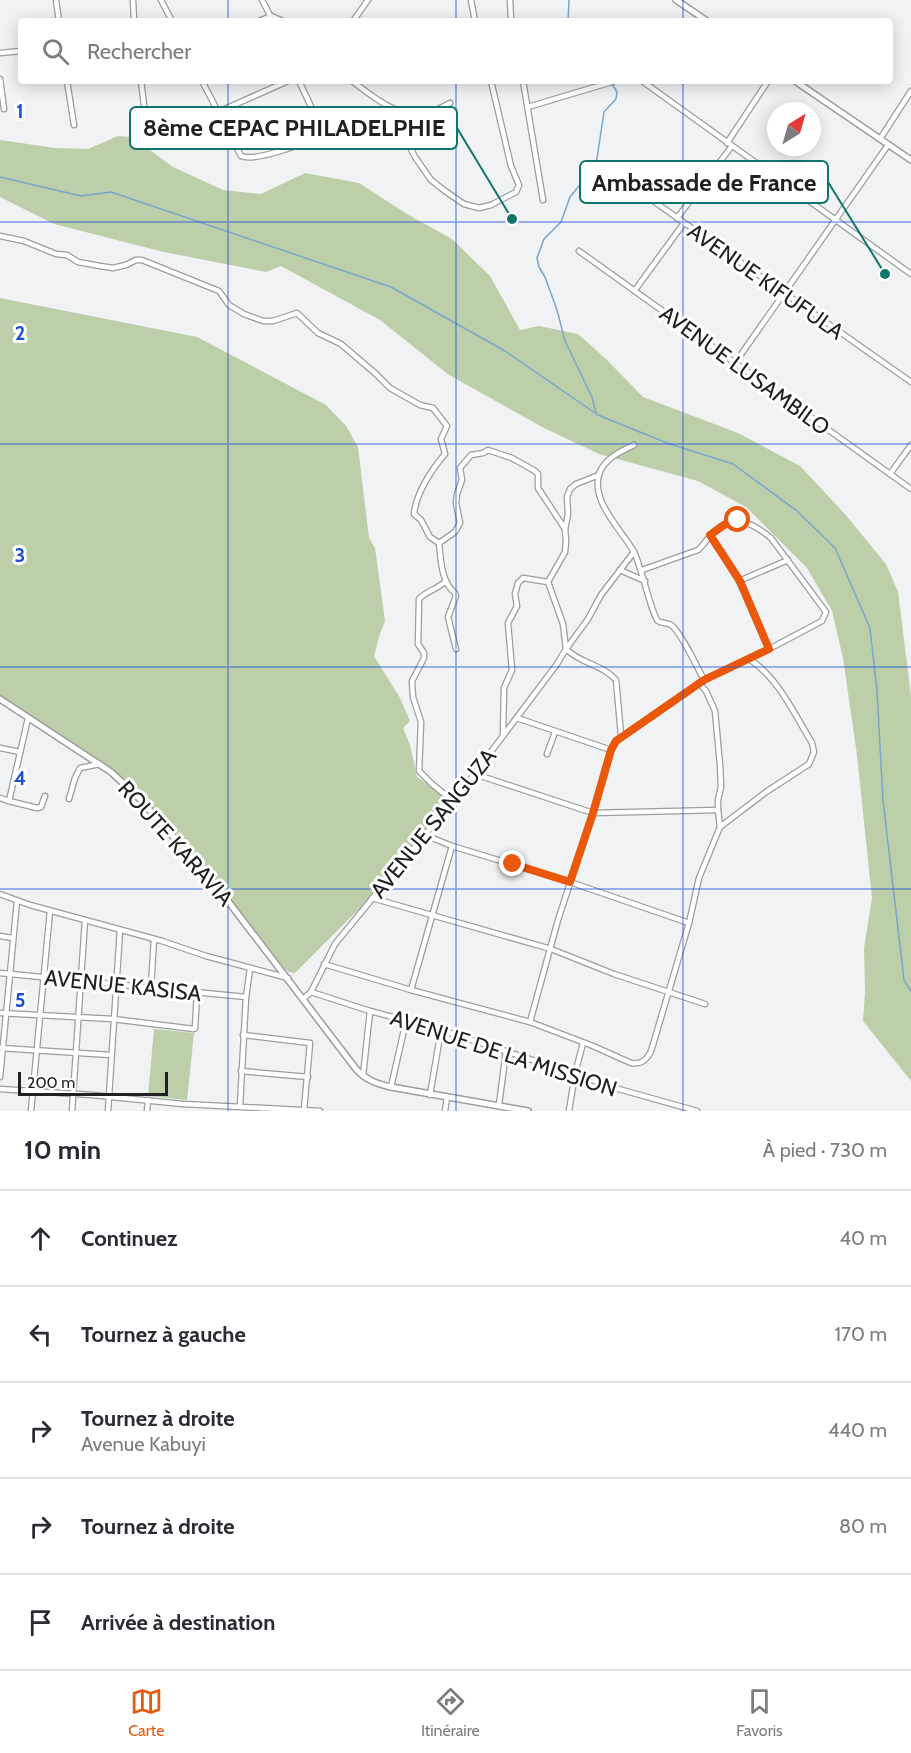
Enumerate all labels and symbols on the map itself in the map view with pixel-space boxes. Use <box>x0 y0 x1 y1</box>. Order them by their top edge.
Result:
text: 1 <box>16 99 24 123</box>
north arrow <box>767 102 821 156</box>
callout: 8ème CEPAC PHILADELPHIE <box>130 107 457 149</box>
text: 8ème CEPAC PHILADELPHIE <box>143 113 445 142</box>
callout: Ambassade de France <box>580 161 828 203</box>
text: Ambassade de France <box>592 168 816 197</box>
street label: AVENUE KIFUFULA <box>683 218 849 346</box>
street label: AVENUE LUSAMBILO <box>654 300 835 441</box>
text: 2 <box>15 321 25 345</box>
route start <box>724 506 750 532</box>
text: 3 <box>15 543 25 567</box>
street label: AVENUE SANGUZA <box>365 743 502 904</box>
text: 4 <box>14 766 26 790</box>
street label: ROUTE KARAVIA <box>112 775 239 912</box>
route end <box>499 850 525 876</box>
street label: AVENUE KASISA <box>43 964 203 1007</box>
text: 5 <box>15 988 25 1012</box>
street label: AVENUE DE LA MISSION <box>387 1004 620 1103</box>
scale bar <box>18 1069 168 1096</box>

